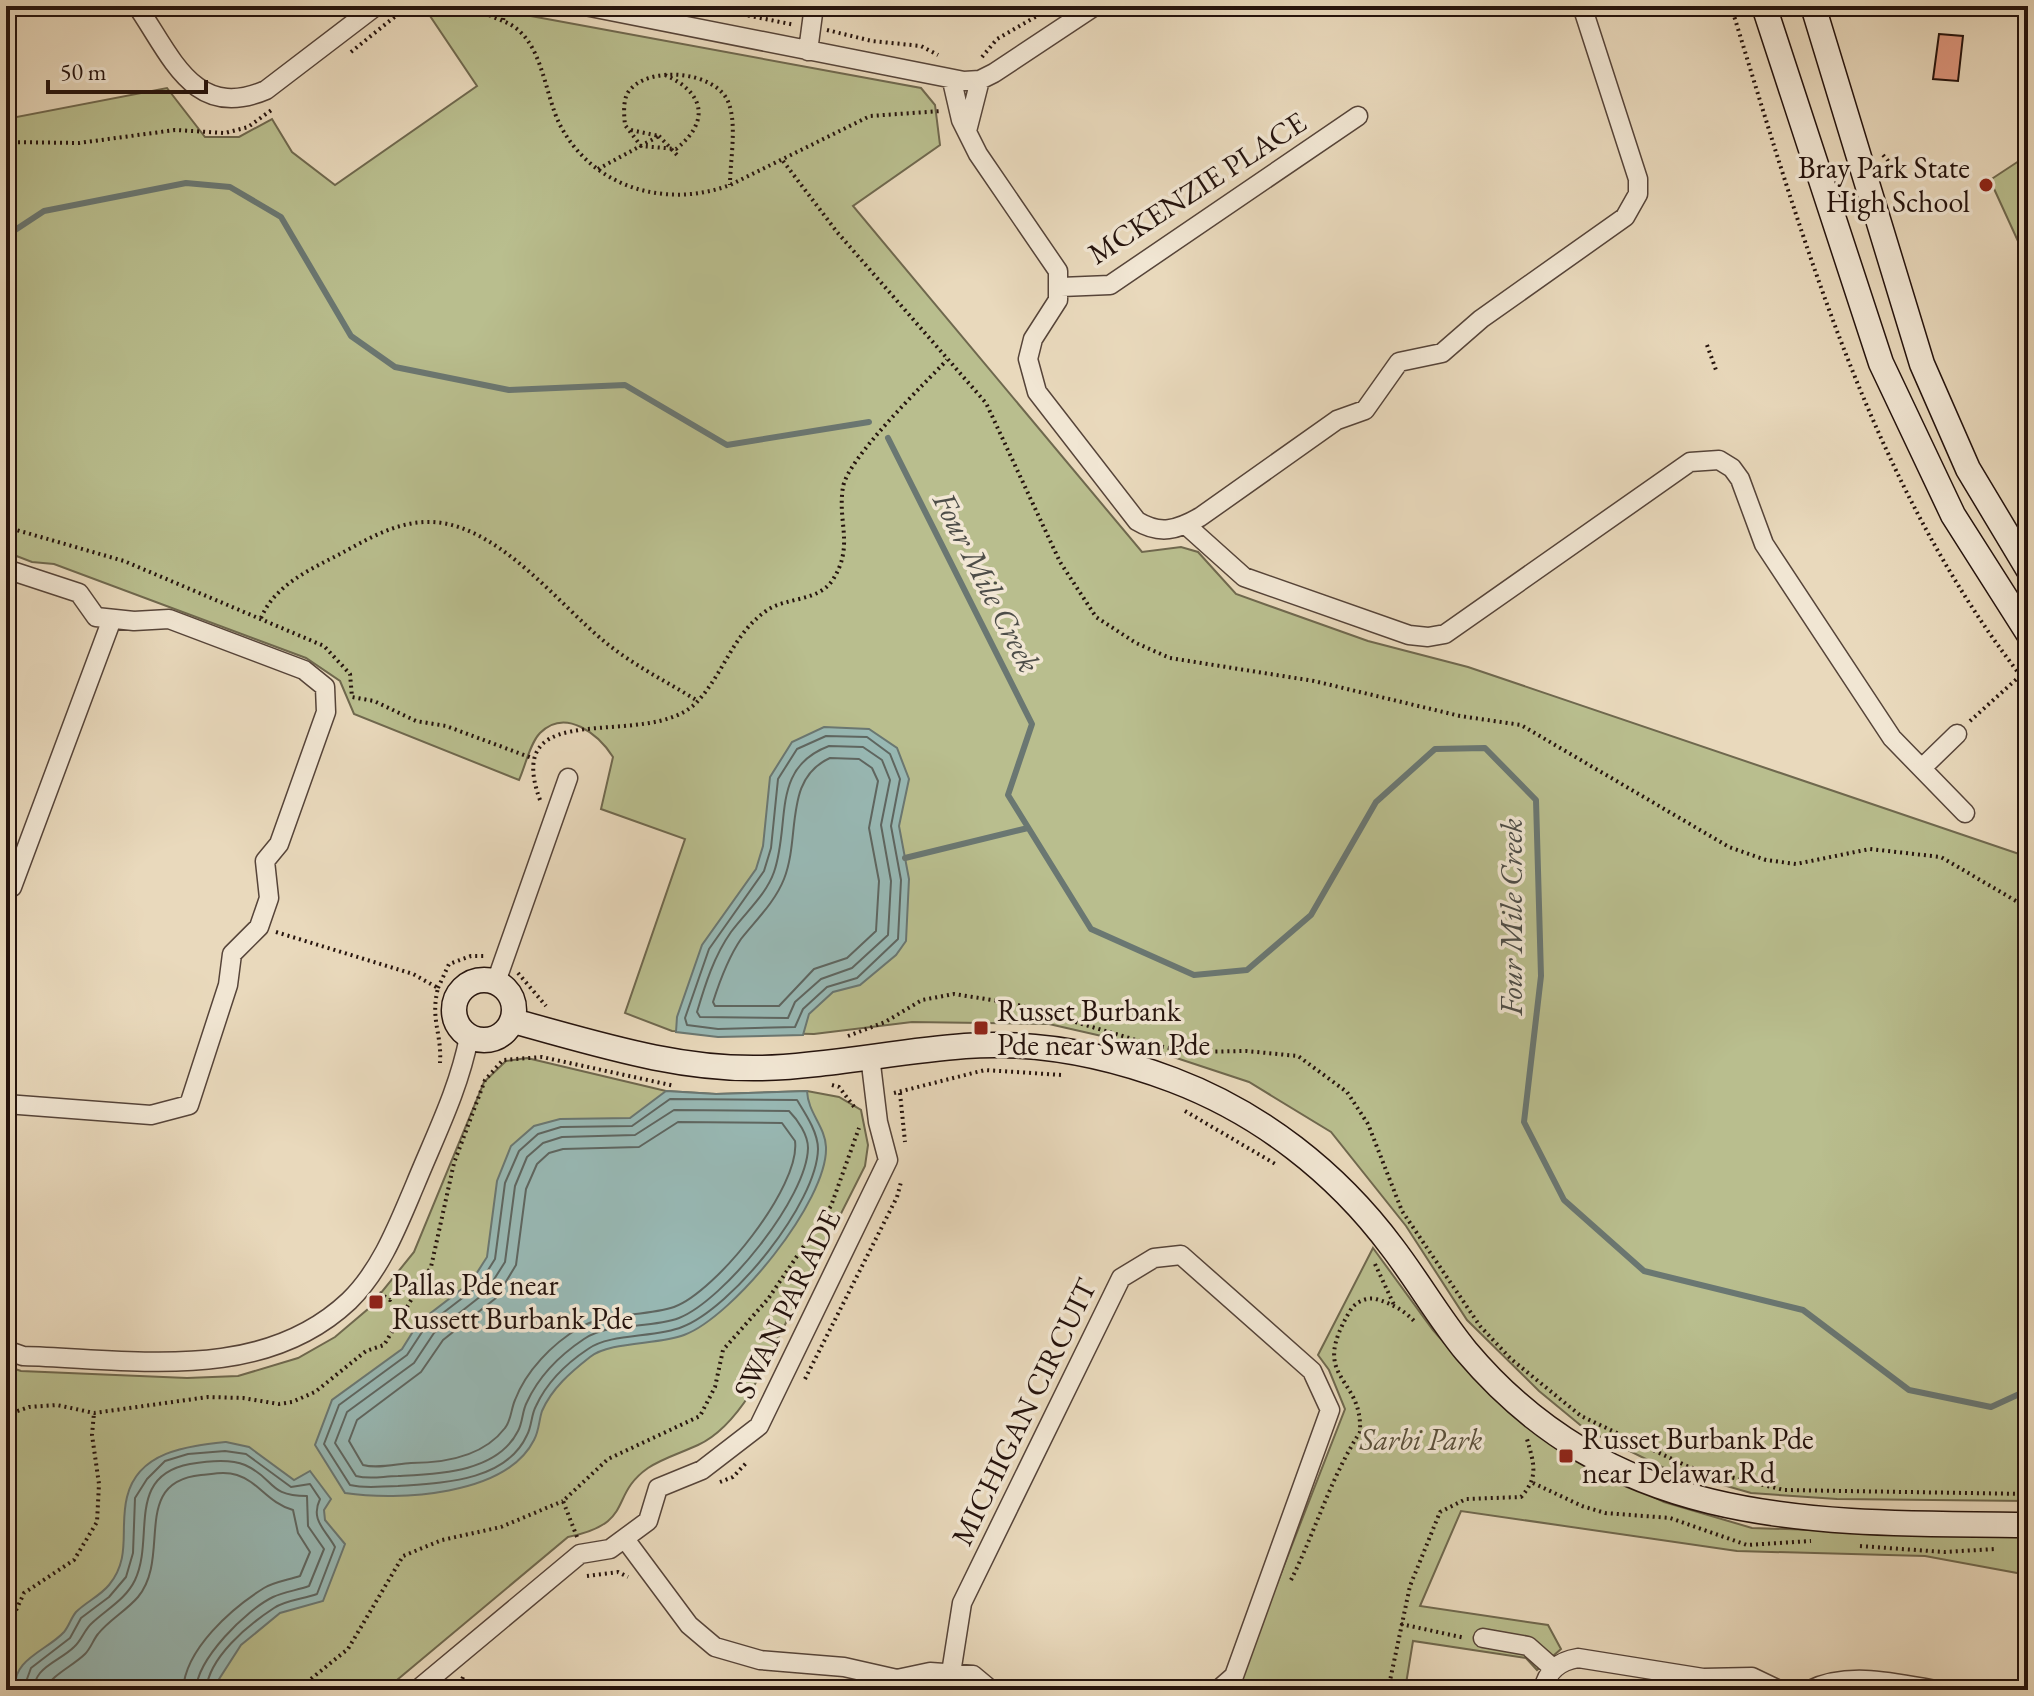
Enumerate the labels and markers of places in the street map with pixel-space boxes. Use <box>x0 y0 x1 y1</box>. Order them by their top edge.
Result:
place label: Bray Park State High School <box>1798 148 1970 221</box>
marker: Bray Park State High School <box>1977 176 1995 194</box>
place label: Russet Burbank Pde near Swan Pde <box>997 991 1210 1064</box>
marker: Russet Burbank Pde near Swan Pde <box>972 1019 990 1037</box>
place label: Pallas Pde near Russett Burbank Pde <box>392 1265 633 1338</box>
marker: Pallas Pde near Russett Burbank Pde <box>367 1293 385 1311</box>
place label: Russet Burbank Pde near Delawar Rd <box>1582 1419 1814 1492</box>
marker: Russet Burbank Pde near Delawar Rd <box>1557 1447 1575 1465</box>

